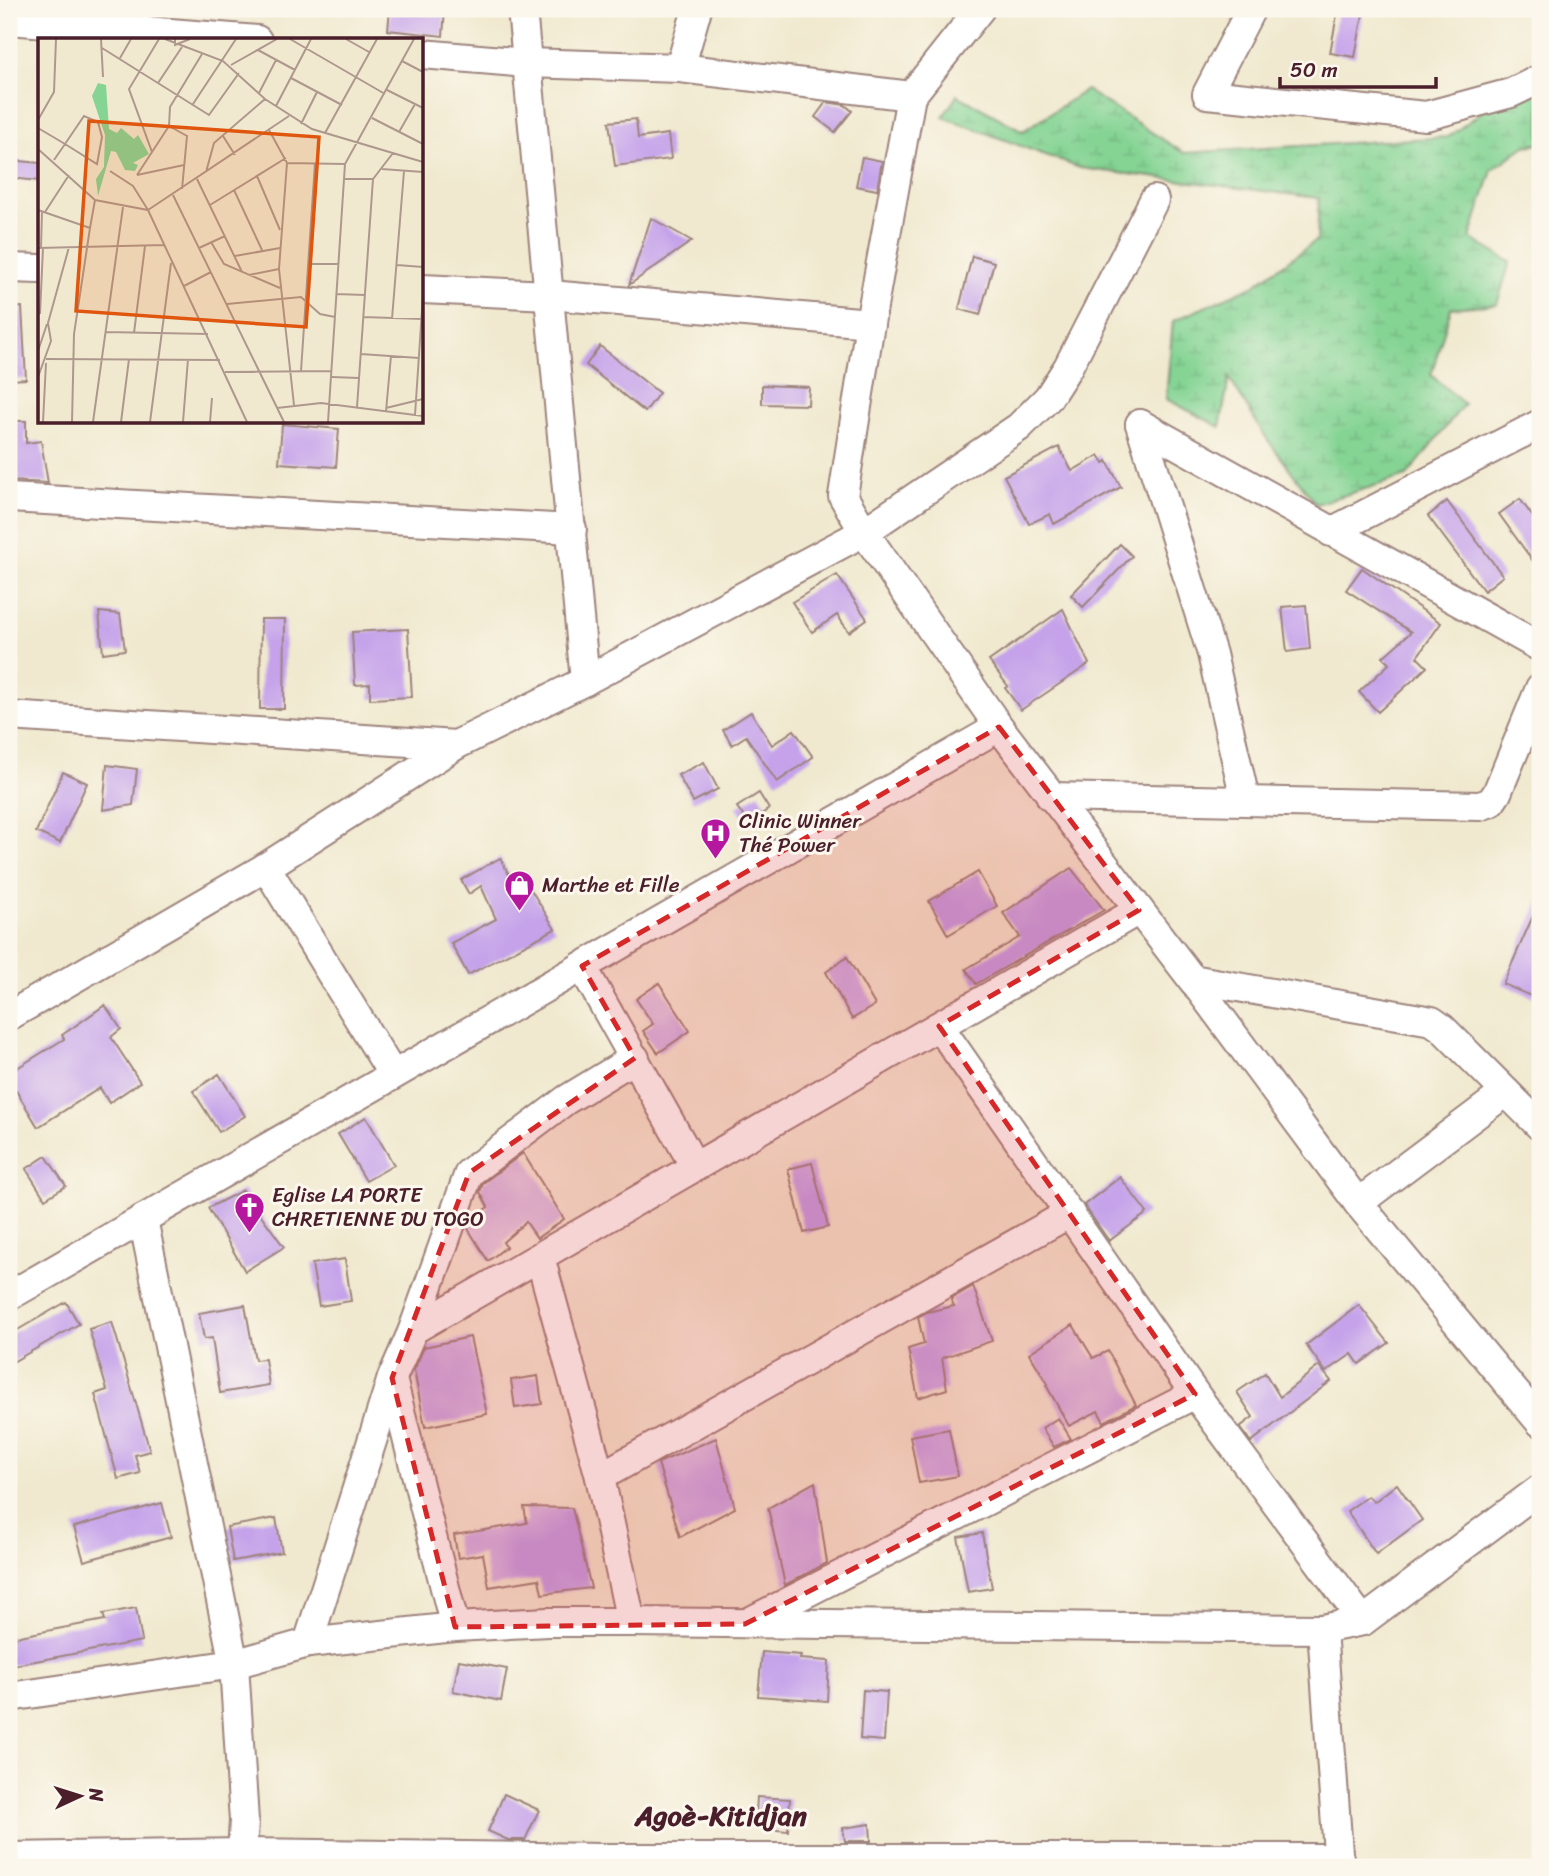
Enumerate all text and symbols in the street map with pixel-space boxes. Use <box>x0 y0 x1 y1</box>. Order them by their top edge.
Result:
inset map <box>38 38 424 424</box>
scale bar <box>1280 46 1435 90</box>
text: 50 m <box>1290 51 1338 89</box>
place label: Clinic Winner Thé Power <box>739 802 862 864</box>
hospital icon: Clinic Winner Thé Power <box>699 816 733 860</box>
place label: Marthe et Fille <box>542 866 680 904</box>
shop icon: Marthe et Fille <box>502 868 536 912</box>
place label: Eglise LA PORTE CHRETIENNE DU TOGO <box>272 1176 484 1238</box>
church icon: Eglise LA PORTE CHRETIENNE DU TOGO <box>232 1190 266 1234</box>
north arrow <box>46 1760 116 1830</box>
text: N <box>79 1786 113 1803</box>
district label: Agoè-Kitidjan <box>634 1791 808 1840</box>

